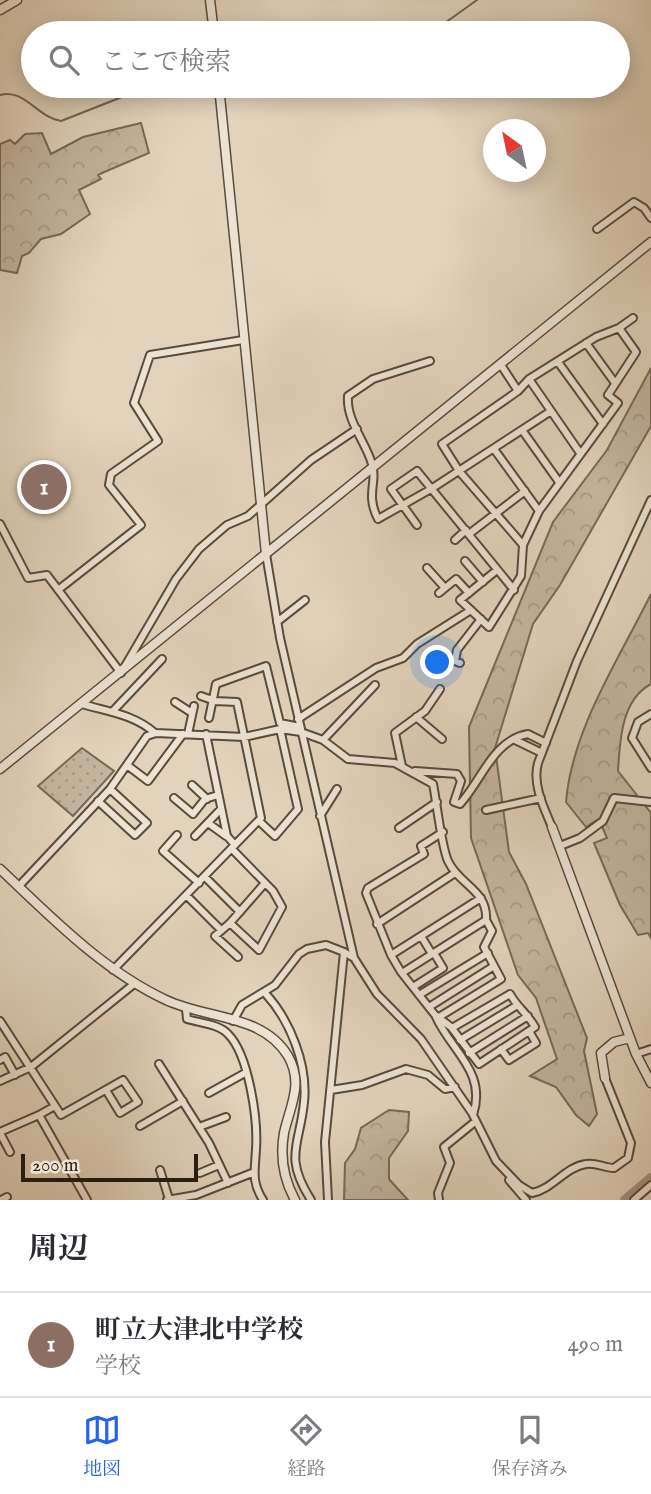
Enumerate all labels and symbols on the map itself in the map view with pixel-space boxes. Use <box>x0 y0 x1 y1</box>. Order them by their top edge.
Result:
north arrow <box>483 119 546 182</box>
pin: 1 <box>21 461 67 513</box>
your location <box>420 645 454 679</box>
scale bar <box>21 1151 198 1183</box>

